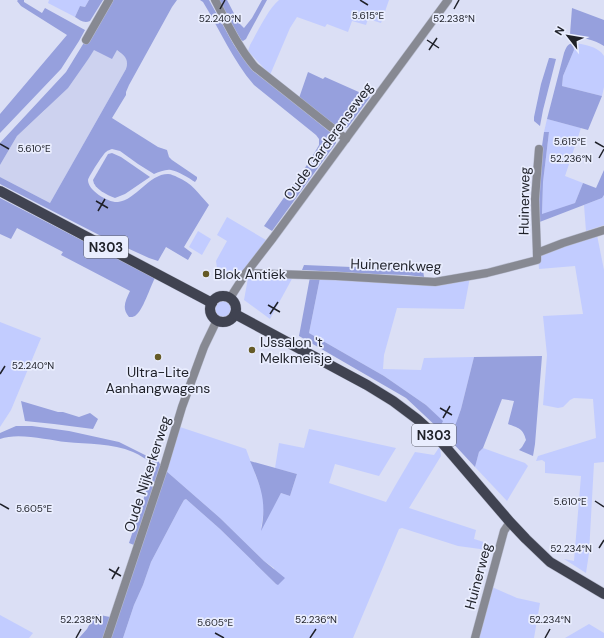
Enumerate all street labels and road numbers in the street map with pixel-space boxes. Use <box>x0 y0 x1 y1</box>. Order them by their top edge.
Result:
street label: Oude Garderenseweg <box>279 79 377 203</box>
street label: Huinerweg <box>514 167 534 235</box>
road number: N303 <box>84 236 128 258</box>
street label: Huinerenkweg <box>350 254 442 276</box>
street label: Oude Nijkerkerweg <box>120 413 174 534</box>
road number: N303 <box>412 424 456 446</box>
street label: Huinerweg <box>460 541 496 611</box>

